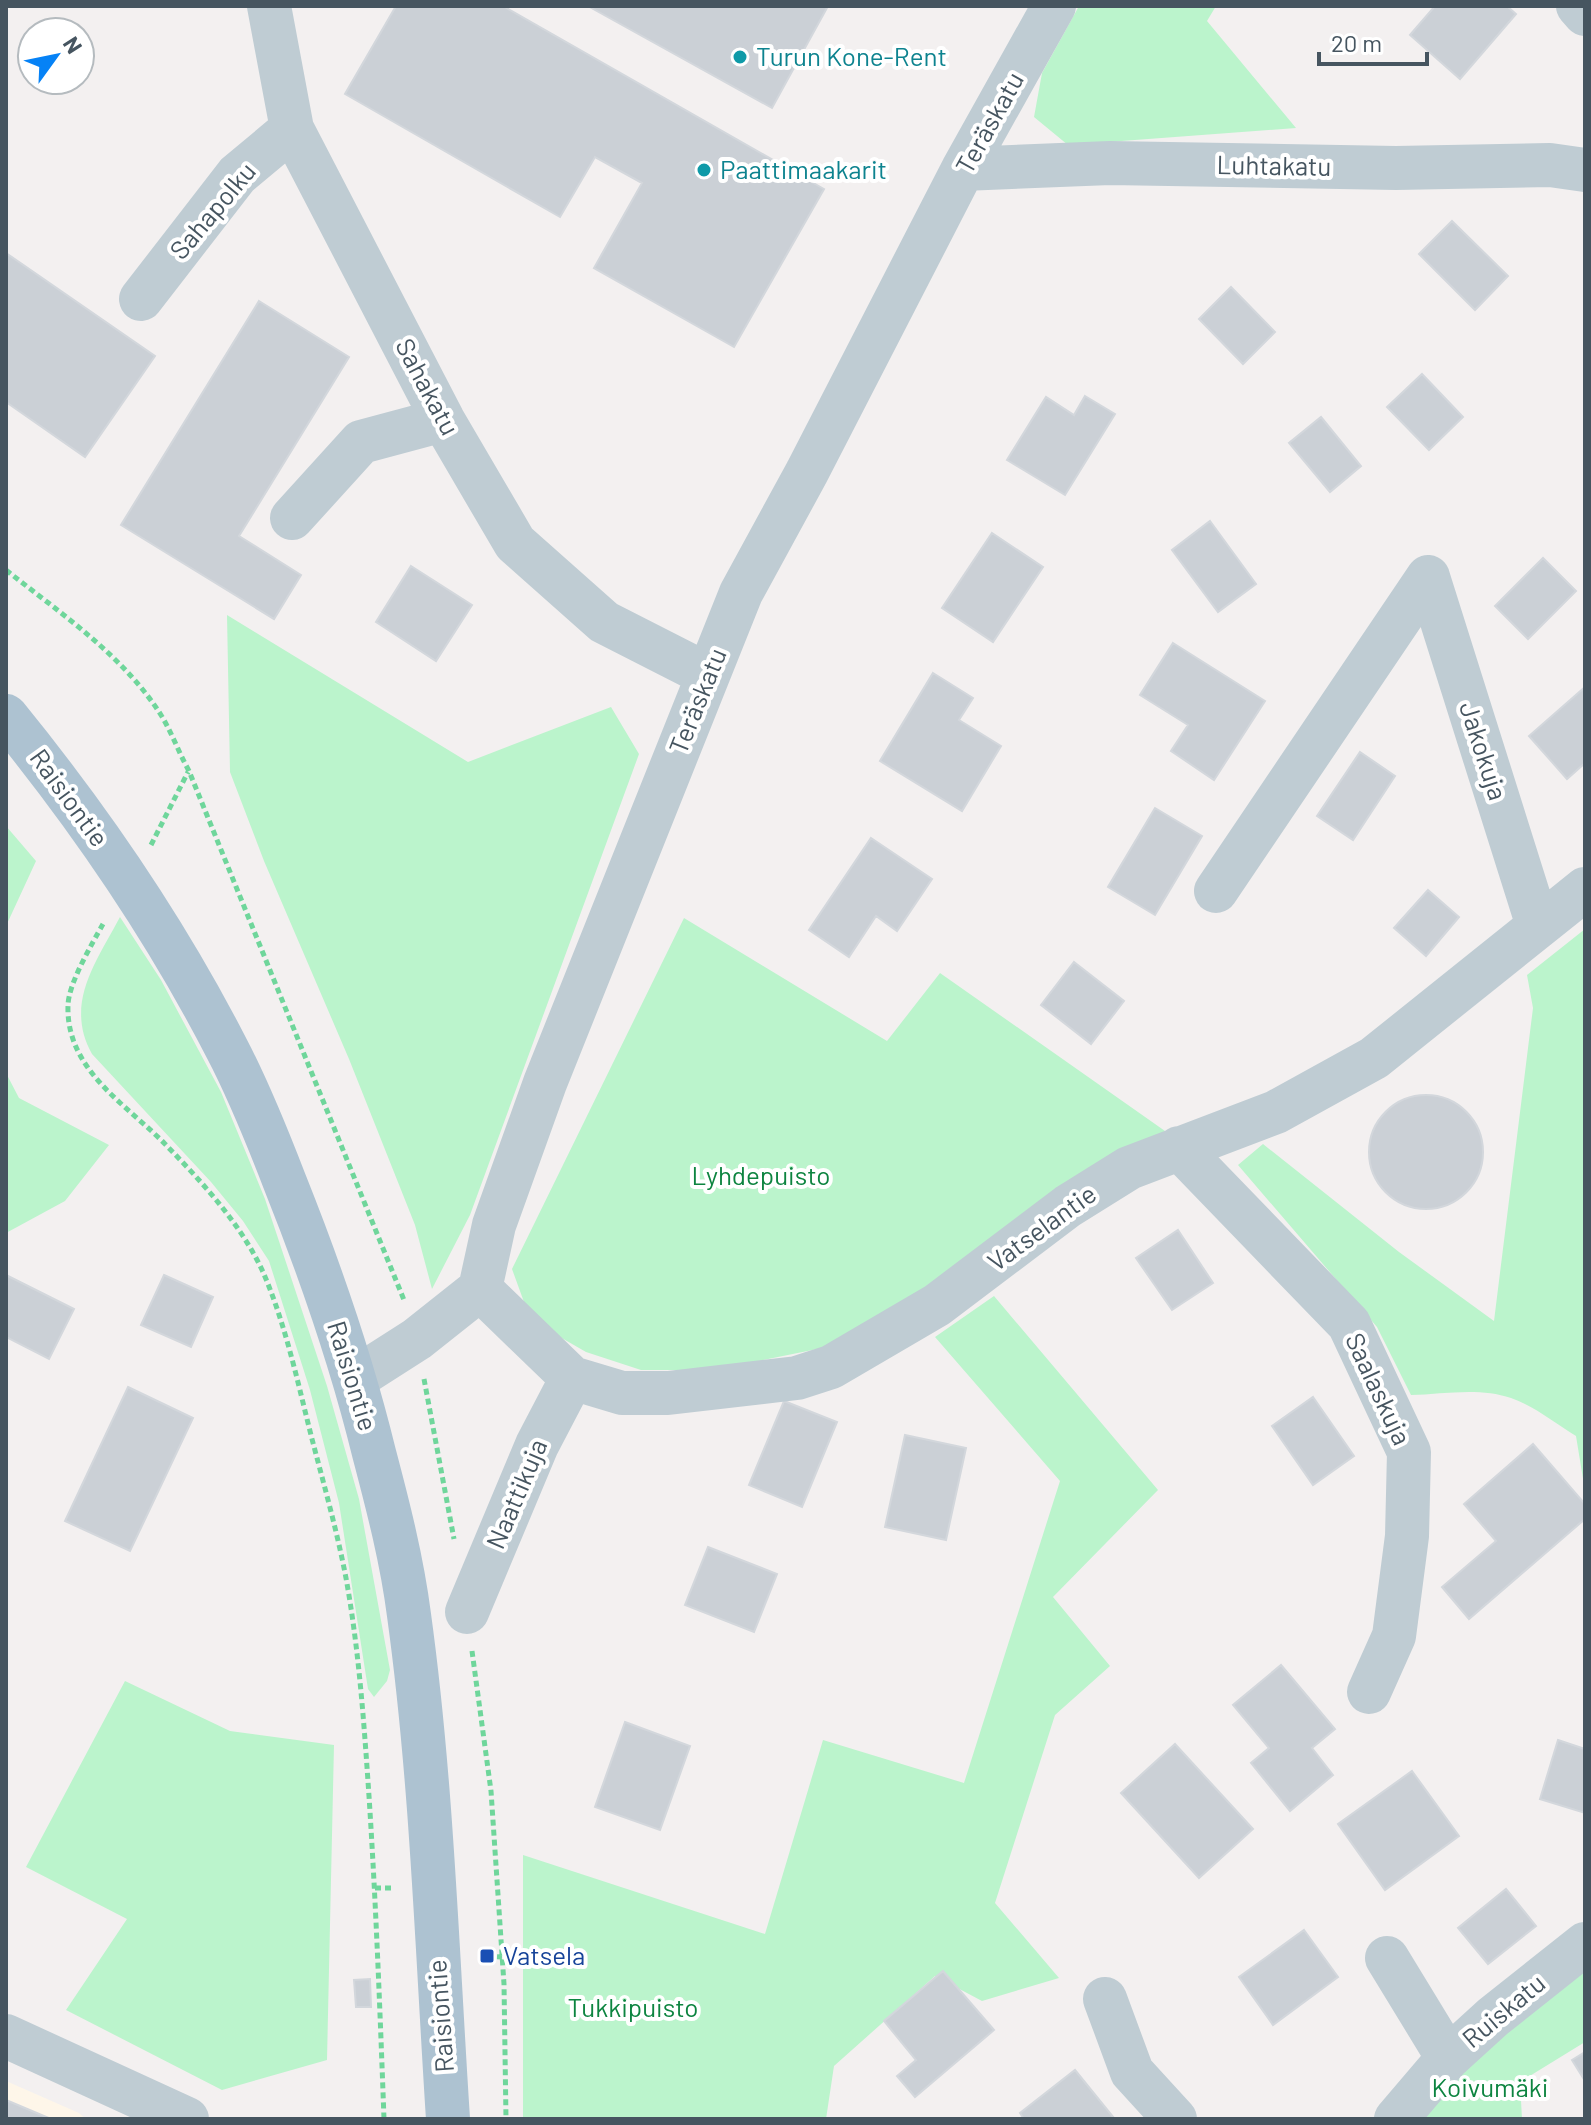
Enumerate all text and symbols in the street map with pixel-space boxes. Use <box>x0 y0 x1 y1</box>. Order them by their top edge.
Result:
north arrow <box>16 16 96 96</box>
scale bar <box>1319 16 1427 66</box>
text: 20 m <box>1331 28 1382 57</box>
text: N <box>59 31 89 58</box>
place label: Turun Kone-Rent <box>756 40 947 71</box>
marker: Turun Kone-Rent <box>731 48 749 66</box>
street label: Teräskatu <box>948 66 1029 178</box>
street label: Luhtakatu <box>1216 148 1332 181</box>
place label: Paattimaakarit <box>720 153 887 184</box>
street label: Sahapolku <box>162 155 261 265</box>
marker: Paattimaakarit <box>695 161 713 179</box>
street label: Sahakatu <box>390 333 467 440</box>
street label: Teräskatu <box>661 643 732 758</box>
street label: Jakokuja <box>1454 697 1515 804</box>
street label: Raisiontie <box>24 742 116 852</box>
park label: Lyhdepuisto <box>692 1159 830 1190</box>
street label: Vatselantie <box>981 1177 1101 1276</box>
street label: Raisiontie <box>322 1317 385 1434</box>
street label: Saalaskuja <box>1340 1327 1419 1449</box>
street label: Naattikuja <box>479 1434 553 1553</box>
place label: Vatsela <box>503 1939 585 1970</box>
marker: Vatsela <box>478 1947 496 1965</box>
street label: Raisiontie <box>420 1959 459 2074</box>
street label: Ruiskatu <box>1455 1966 1551 2053</box>
park label: Tukkipuisto <box>568 1991 698 2022</box>
park label: Koivumäki <box>1432 2071 1548 2102</box>

